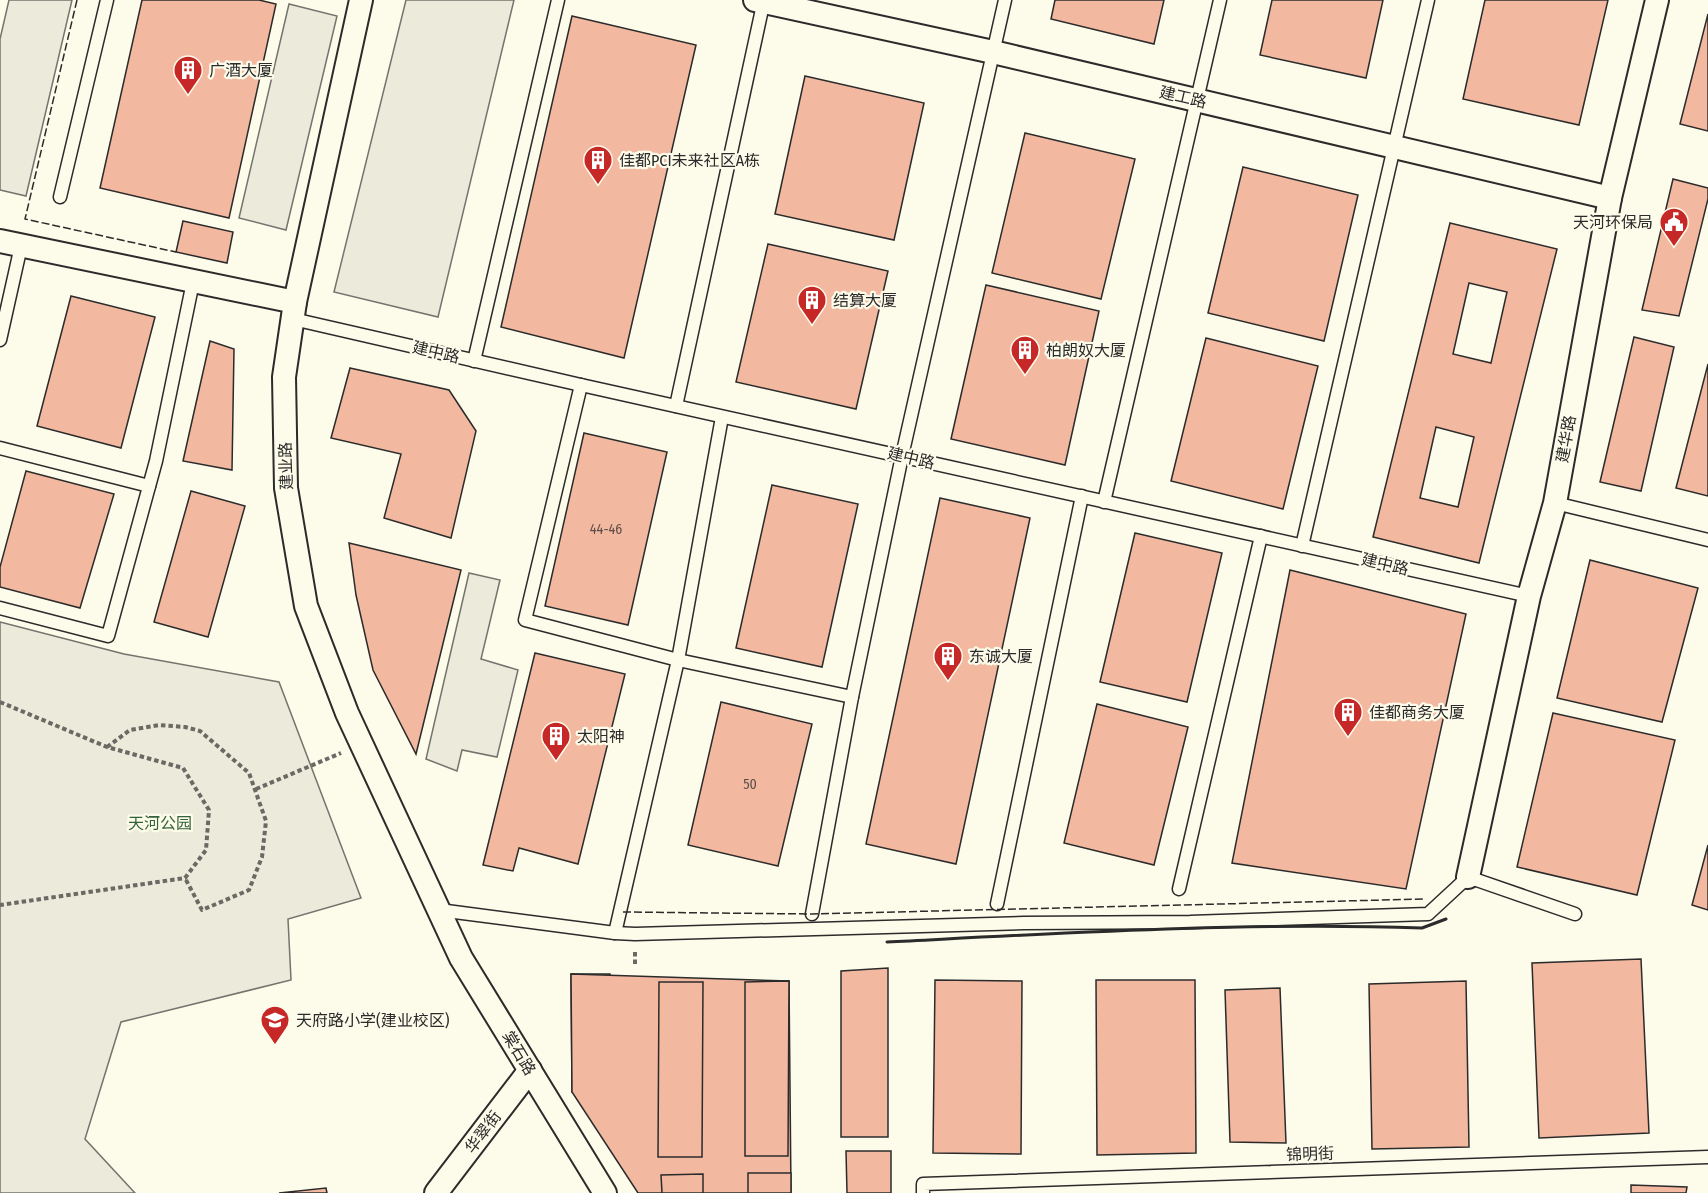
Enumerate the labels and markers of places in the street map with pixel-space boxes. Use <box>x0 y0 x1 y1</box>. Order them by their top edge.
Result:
building icon: 广酒大厦 <box>172 54 204 96</box>
place label: 广酒大厦 <box>209 61 273 80</box>
building icon: 佳都PCI未来社区A栋 <box>582 144 614 186</box>
place label: 佳都PCI未来社区A栋 <box>619 151 760 170</box>
public building icon: 天河环保局 <box>1658 206 1690 248</box>
place label: 天河环保局 <box>1573 213 1653 232</box>
building icon: 结算大厦 <box>796 284 828 326</box>
place label: 结算大厦 <box>833 291 897 310</box>
building icon: 柏朗奴大厦 <box>1009 334 1041 376</box>
place label: 柏朗奴大厦 <box>1046 341 1126 360</box>
building icon: 东诚大厦 <box>932 640 964 682</box>
place label: 东诚大厦 <box>969 647 1033 666</box>
building icon: 佳都商务大厦 <box>1332 696 1364 738</box>
place label: 佳都商务大厦 <box>1369 703 1465 722</box>
building icon: 太阳神 <box>540 720 572 762</box>
place label: 太阳神 <box>577 727 625 746</box>
school or university icon: 天府路小学(建业校区) <box>259 1004 291 1046</box>
place label: 天府路小学(建业校区) <box>296 1011 450 1030</box>

